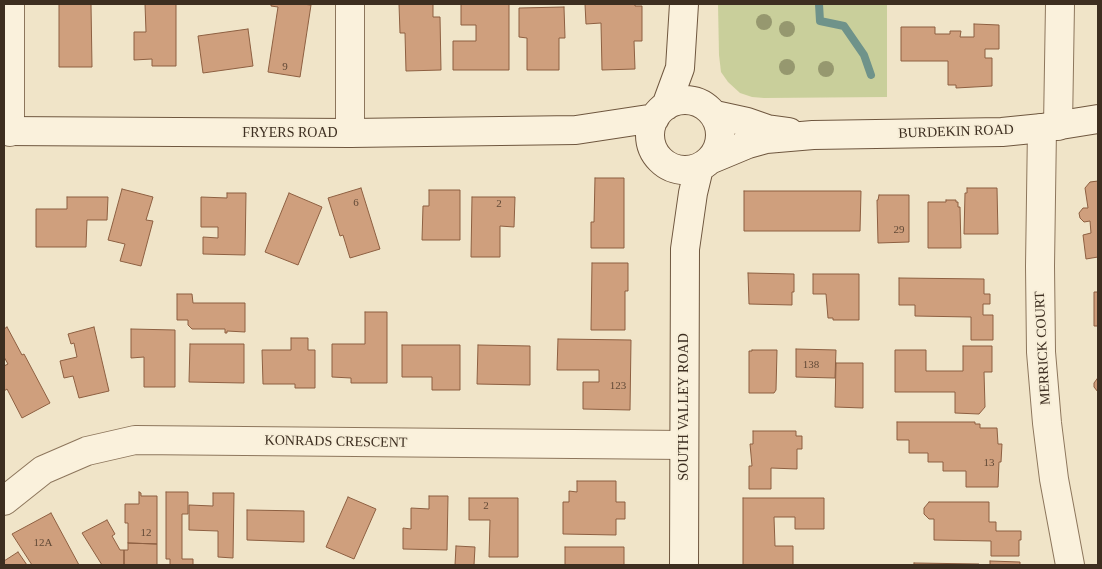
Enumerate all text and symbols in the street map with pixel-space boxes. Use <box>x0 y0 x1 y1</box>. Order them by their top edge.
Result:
house number: 9 <box>282 60 288 74</box>
street label: BURDEKIN ROAD <box>898 122 1014 142</box>
street label: FRYERS ROAD <box>242 125 338 141</box>
house number: 6 <box>353 196 359 210</box>
house number: 2 <box>496 197 502 211</box>
house number: 29 <box>894 223 904 237</box>
street label: MERRICK COURT <box>1032 291 1054 405</box>
street label: SOUTH VALLEY ROAD <box>676 333 692 481</box>
house number: 138 <box>803 358 819 372</box>
house number: 123 <box>610 379 626 393</box>
street label: KONRADS CRESCENT <box>264 432 408 452</box>
house number: 13 <box>984 456 994 470</box>
house number: 2 <box>483 499 489 513</box>
house number: 12 <box>140 526 152 540</box>
house number: 12A <box>34 536 52 550</box>

